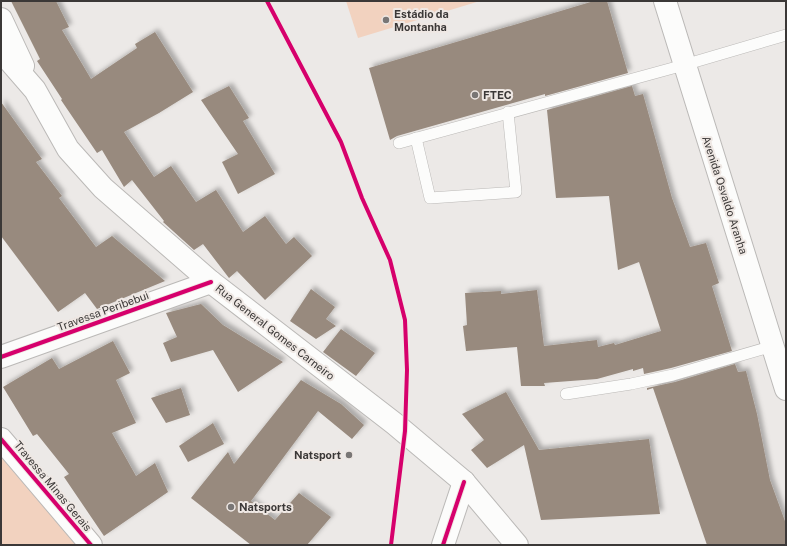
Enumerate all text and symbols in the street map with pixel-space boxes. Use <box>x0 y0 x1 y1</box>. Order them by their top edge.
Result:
place label: Estádio da Montanha <box>394 8 449 33</box>
marker: Estádio da Montanha <box>381 15 391 25</box>
place label: FTEC <box>483 89 512 101</box>
marker: FTEC <box>470 90 480 100</box>
street label: Avenida Osvaldo Aranha <box>700 134 750 256</box>
street label: Rua General Gomes Carneiro <box>213 282 337 382</box>
street label: Travessa Peribebui <box>56 289 150 333</box>
street label: Travessa Minas Gerais <box>12 439 94 534</box>
place label: Natsport <box>294 449 341 461</box>
marker: Natsport <box>344 450 354 460</box>
place label: Natsports <box>239 501 292 513</box>
marker: Natsports <box>226 502 236 512</box>

